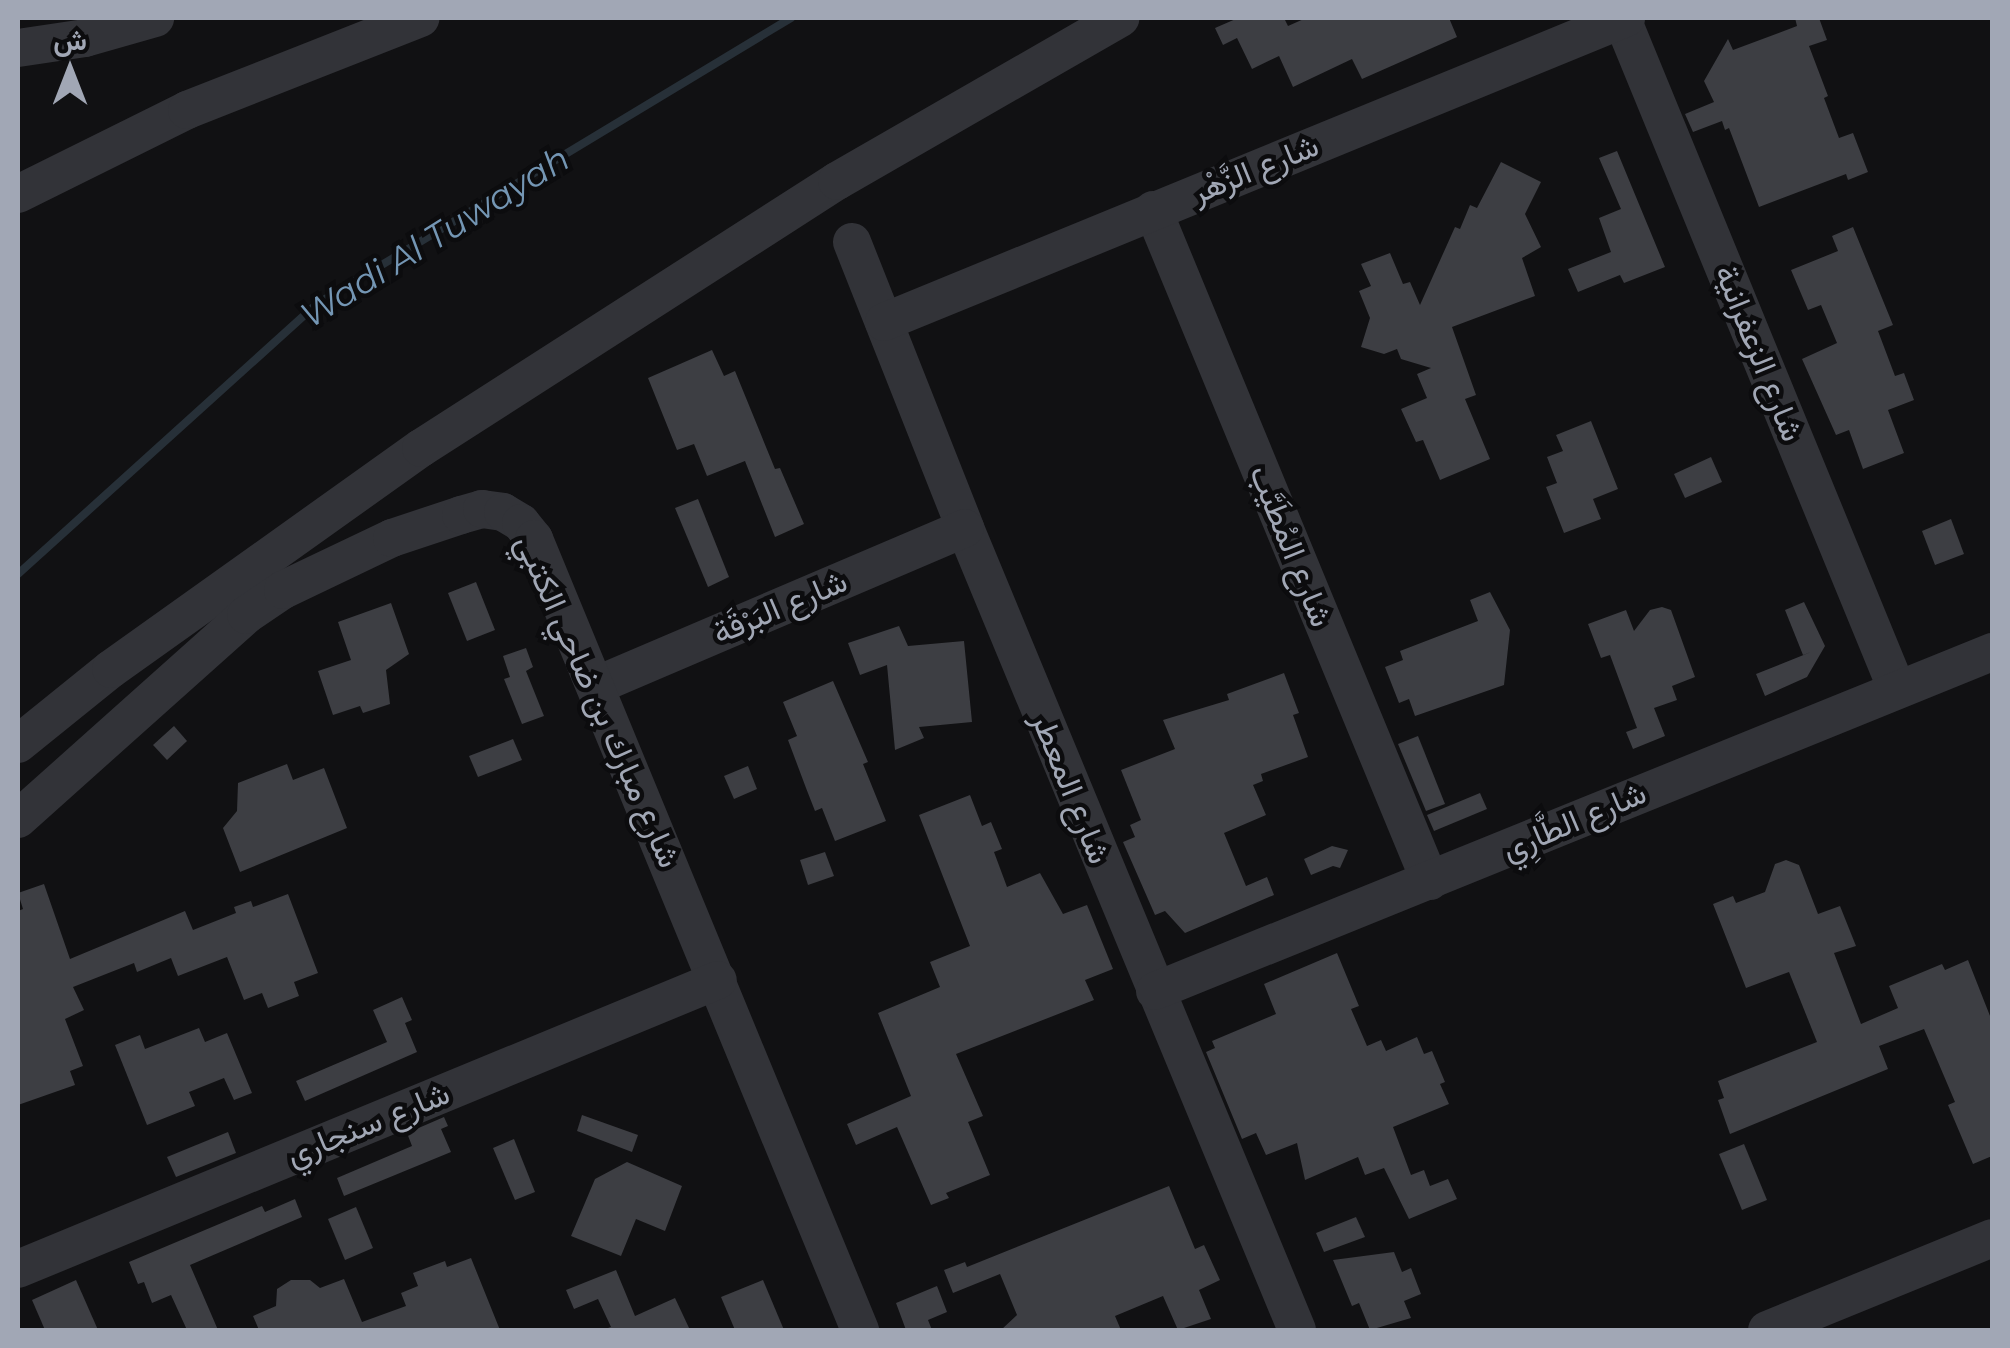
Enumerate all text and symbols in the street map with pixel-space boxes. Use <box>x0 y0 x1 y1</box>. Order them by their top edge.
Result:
north arrow <box>20 20 120 120</box>
text: ش <box>53 23 87 57</box>
street label: شارع الزَّهْر <box>1186 126 1324 212</box>
water label: Wadi Al Tuwayah <box>293 137 577 337</box>
street label: شارع الزعفرانية <box>1706 259 1812 447</box>
street label: شارع المُطَيَّب <box>1241 460 1341 632</box>
street label: شارع مبارك بن ضاحي الكتبي <box>507 529 689 873</box>
street label: شارع البَرْقَة <box>707 562 853 652</box>
street label: شارع المعطر <box>1023 707 1119 869</box>
street label: شارع الطَّارِي <box>1496 773 1652 869</box>
street label: شارع سنجاري <box>281 1074 455 1174</box>

